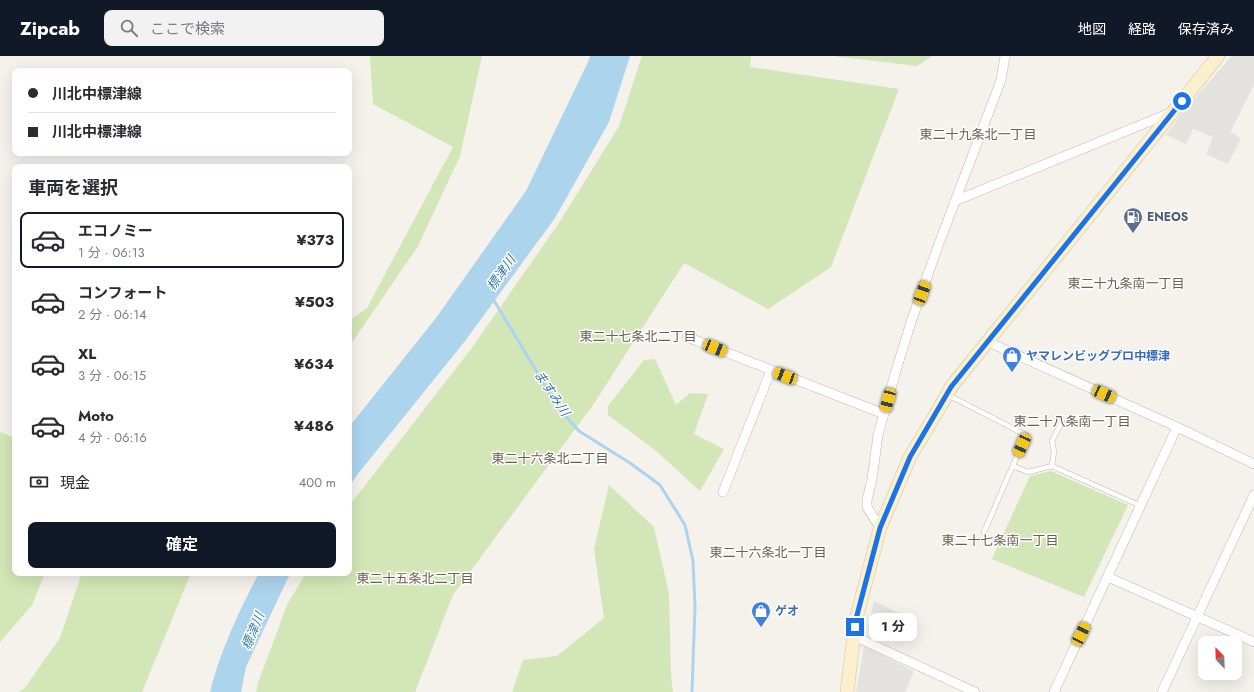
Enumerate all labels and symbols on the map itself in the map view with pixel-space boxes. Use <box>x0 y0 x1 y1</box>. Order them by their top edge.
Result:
route start <box>1173 92 1191 110</box>
district label: 東二十九条北一丁目 <box>919 125 1037 144</box>
fuel station icon: ENEOS <box>1122 206 1144 234</box>
place label: ENEOS <box>1147 208 1189 226</box>
water label: 標津川 <box>482 250 521 294</box>
district label: 東二十九条南一丁目 <box>1067 274 1185 293</box>
car <box>912 280 932 306</box>
district label: 東二十七条北二丁目 <box>579 327 697 346</box>
car <box>702 338 728 358</box>
shop icon: ヤマレンビッグプロ中標津 <box>1001 345 1023 373</box>
place label: ヤマレンビッグプロ中標津 <box>1026 347 1170 365</box>
water label: ますみ川 <box>530 366 576 422</box>
car <box>772 366 798 386</box>
car <box>1091 384 1117 404</box>
car <box>879 387 897 413</box>
district label: 東二十八条南一丁目 <box>1013 412 1131 431</box>
car <box>1012 432 1032 458</box>
district label: 東二十六条北二丁目 <box>491 449 609 468</box>
district label: 東二十七条南一丁目 <box>941 531 1059 550</box>
district label: 東二十六条北一丁目 <box>709 543 827 562</box>
district label: 東二十五条北二丁目 <box>356 569 474 588</box>
shop icon: ゲオ <box>750 600 772 628</box>
place label: ゲオ <box>775 602 799 620</box>
water label: 標津川 <box>237 608 270 653</box>
callout: 1 分 <box>869 613 917 641</box>
route end <box>846 618 864 636</box>
car <box>1070 621 1092 647</box>
north arrow <box>1198 636 1242 680</box>

